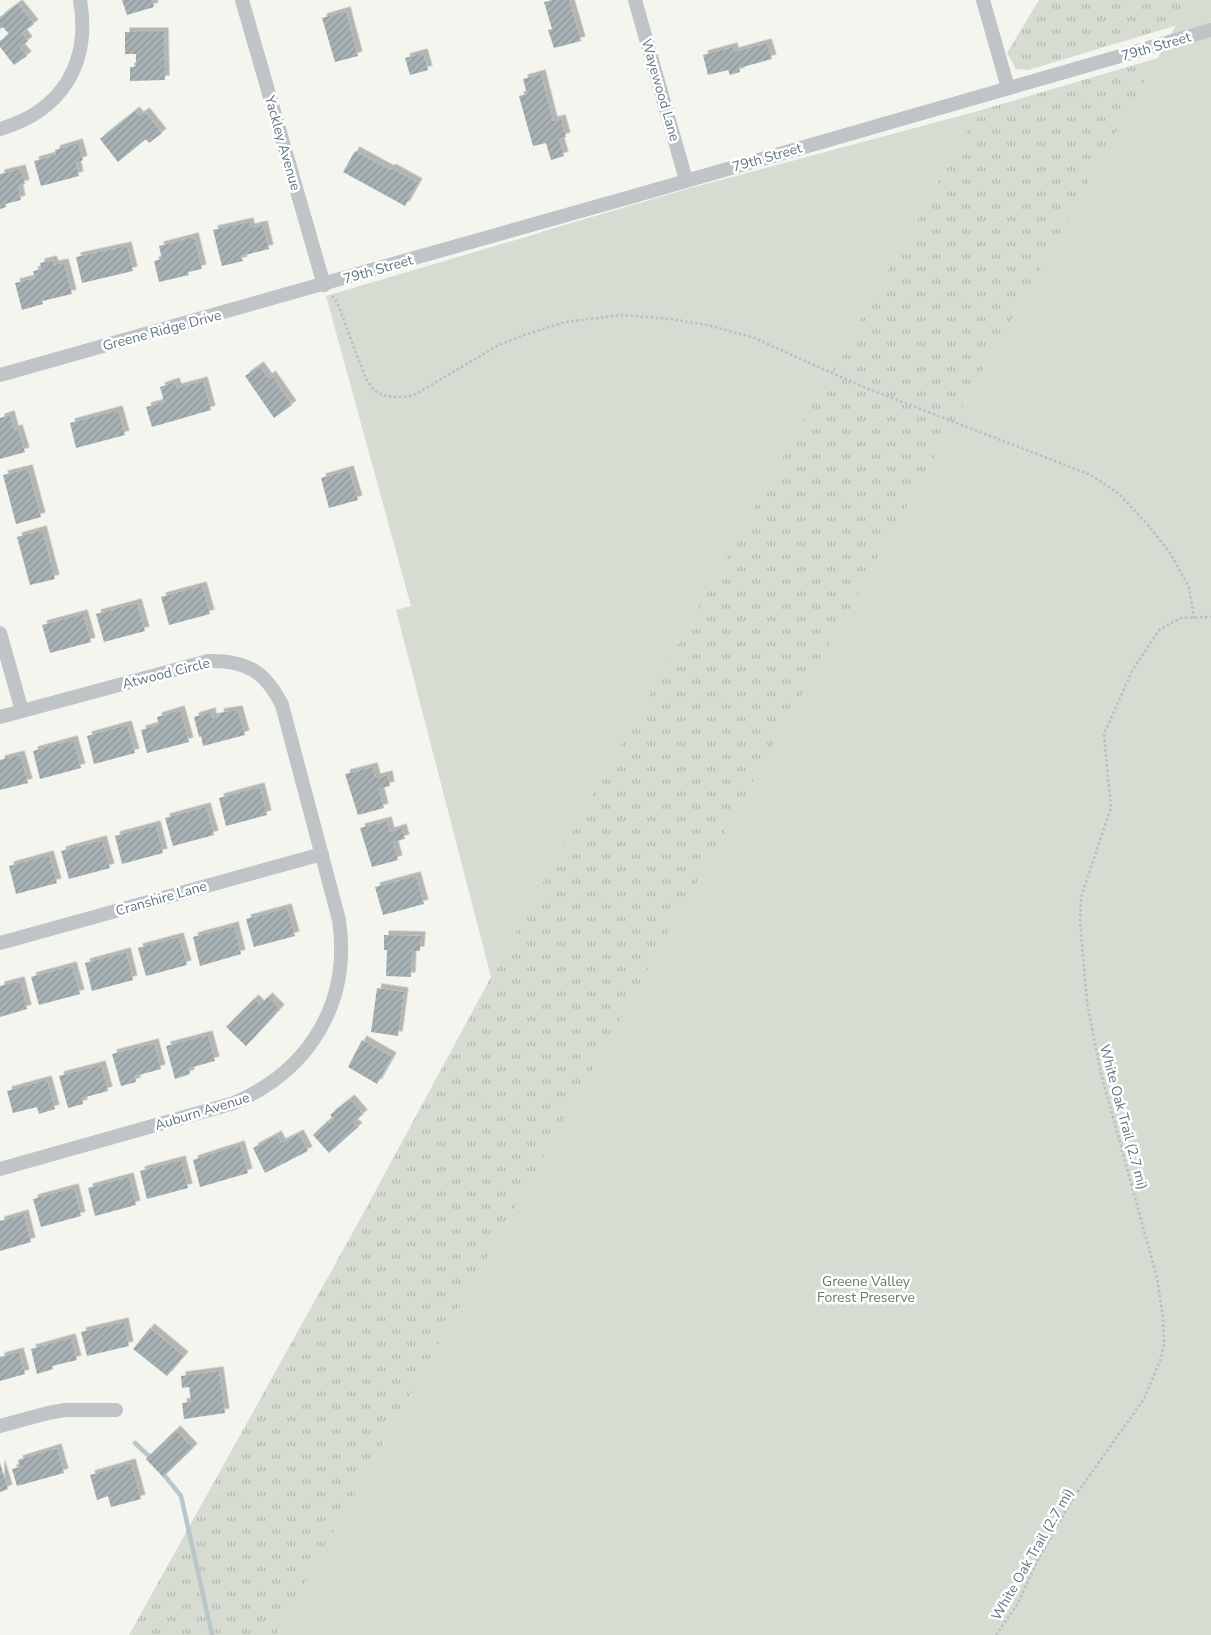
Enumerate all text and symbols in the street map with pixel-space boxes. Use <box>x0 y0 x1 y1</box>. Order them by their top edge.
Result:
street label: 79th Street <box>1119 27 1193 65</box>
street label: Wayewood Lane <box>637 37 684 144</box>
street label: Yackley Avenue <box>260 92 305 193</box>
street label: 79th Street <box>730 138 804 176</box>
street label: 79th Street <box>341 250 415 288</box>
street label: Greene Ridge Drive <box>101 305 224 355</box>
street label: Atwood Circle <box>120 653 212 694</box>
street label: Cranshire Lane <box>113 876 209 921</box>
street label: White Oak Trail (2.7 mi) <box>1095 1042 1152 1192</box>
street label: Auburn Avenue <box>152 1088 252 1135</box>
park label: Greene Valley Forest Preserve <box>817 1272 915 1307</box>
street label: White Oak Trail (2.7 mi) <box>987 1485 1078 1624</box>

